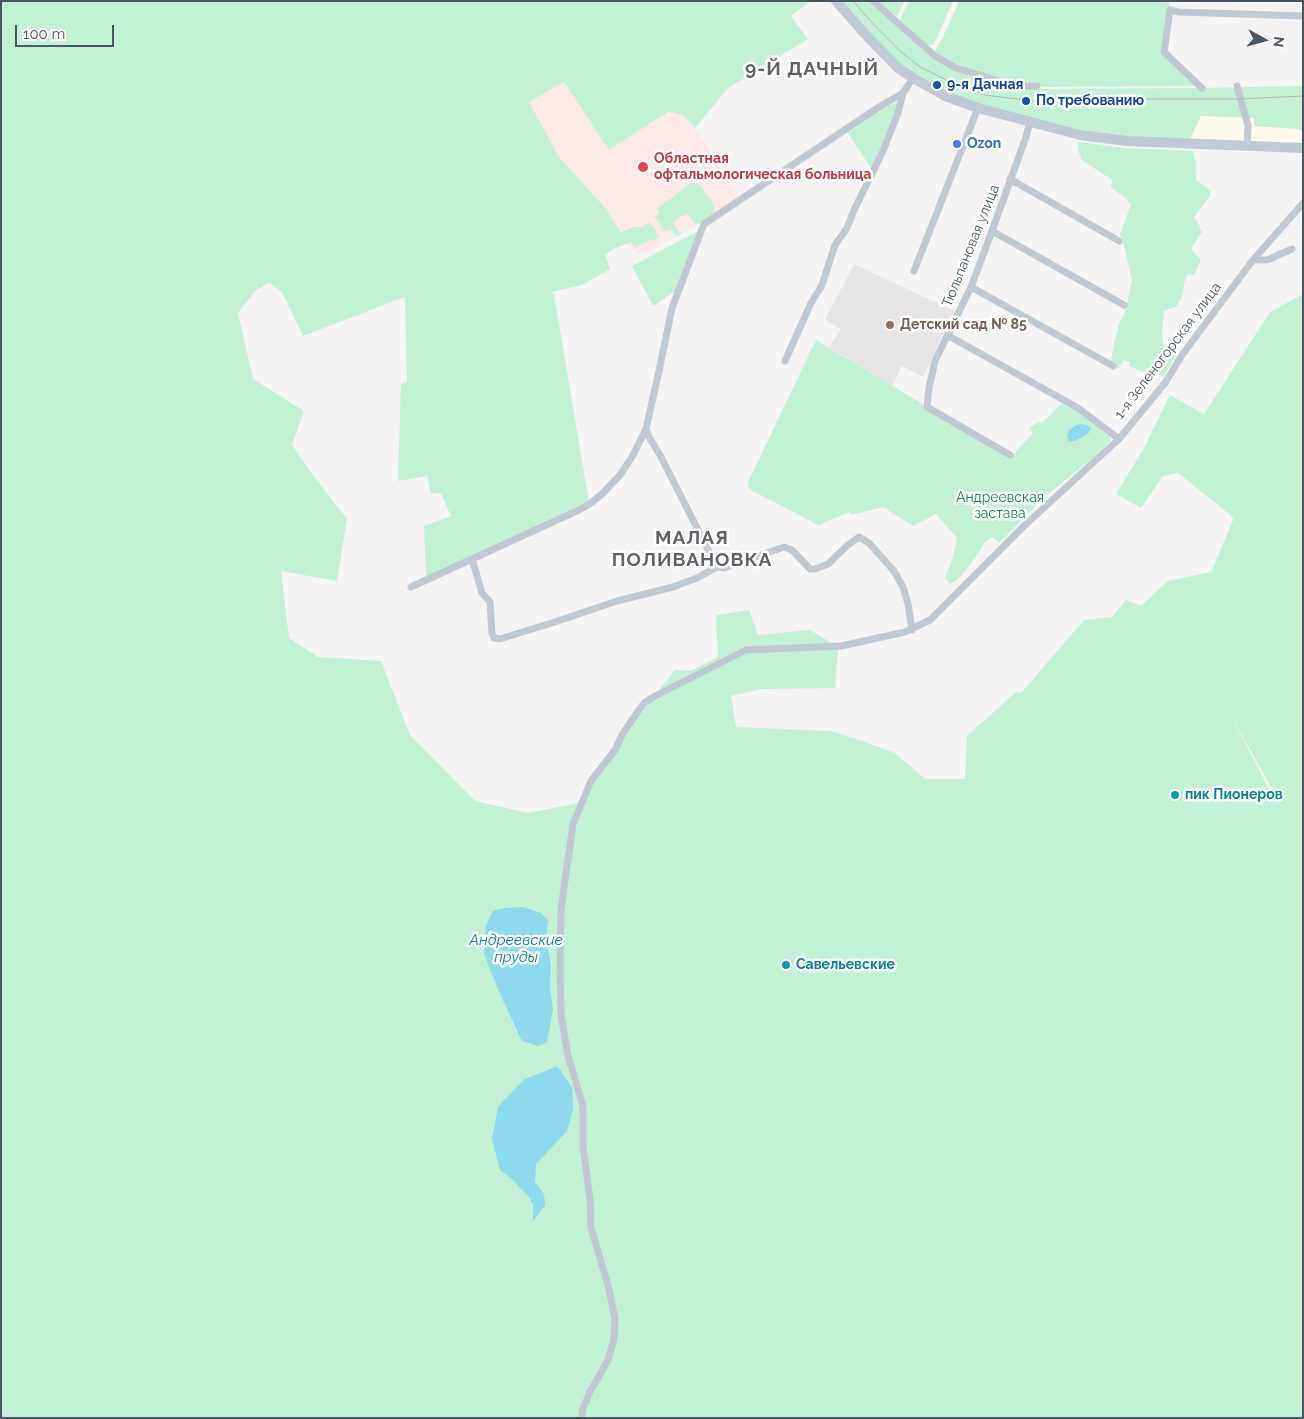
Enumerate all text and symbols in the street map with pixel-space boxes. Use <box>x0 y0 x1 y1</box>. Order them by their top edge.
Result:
scale bar <box>18 15 116 47</box>
north arrow <box>1239 15 1289 65</box>
text: 100 m <box>23 25 65 43</box>
text: N <box>1270 36 1287 48</box>
district label: 9-Й ДАЧНЫЙ <box>744 58 880 80</box>
place label: 9-я Дачная <box>947 77 1023 93</box>
marker: 9-я Дачная <box>931 79 943 91</box>
place label: По требованию <box>1036 93 1144 109</box>
marker: По требованию <box>1020 95 1032 107</box>
place label: Ozon <box>967 136 1001 152</box>
marker: Ozon <box>951 138 963 150</box>
place label: Областная офтальмологическая больница <box>654 151 871 184</box>
marker: Областная офтальмологическая больница <box>636 160 650 174</box>
street label: Тюльпановая улица <box>939 182 1003 310</box>
street label: 1-я Зеленогорская улица <box>1111 279 1225 423</box>
place label: Детский сад № 85 <box>900 317 1027 333</box>
marker: Детский сад № 85 <box>884 319 896 331</box>
park label: Андреевская застава <box>956 490 1044 522</box>
district label: МАЛАЯ ПОЛИВАНОВКА <box>610 527 774 571</box>
place label: пик Пионеров <box>1185 787 1283 803</box>
marker: пик Пионеров <box>1169 789 1181 801</box>
water label: Андреевские пруды <box>469 931 563 966</box>
place label: Савельевские <box>796 957 895 973</box>
marker: Савельевские <box>780 959 792 971</box>

